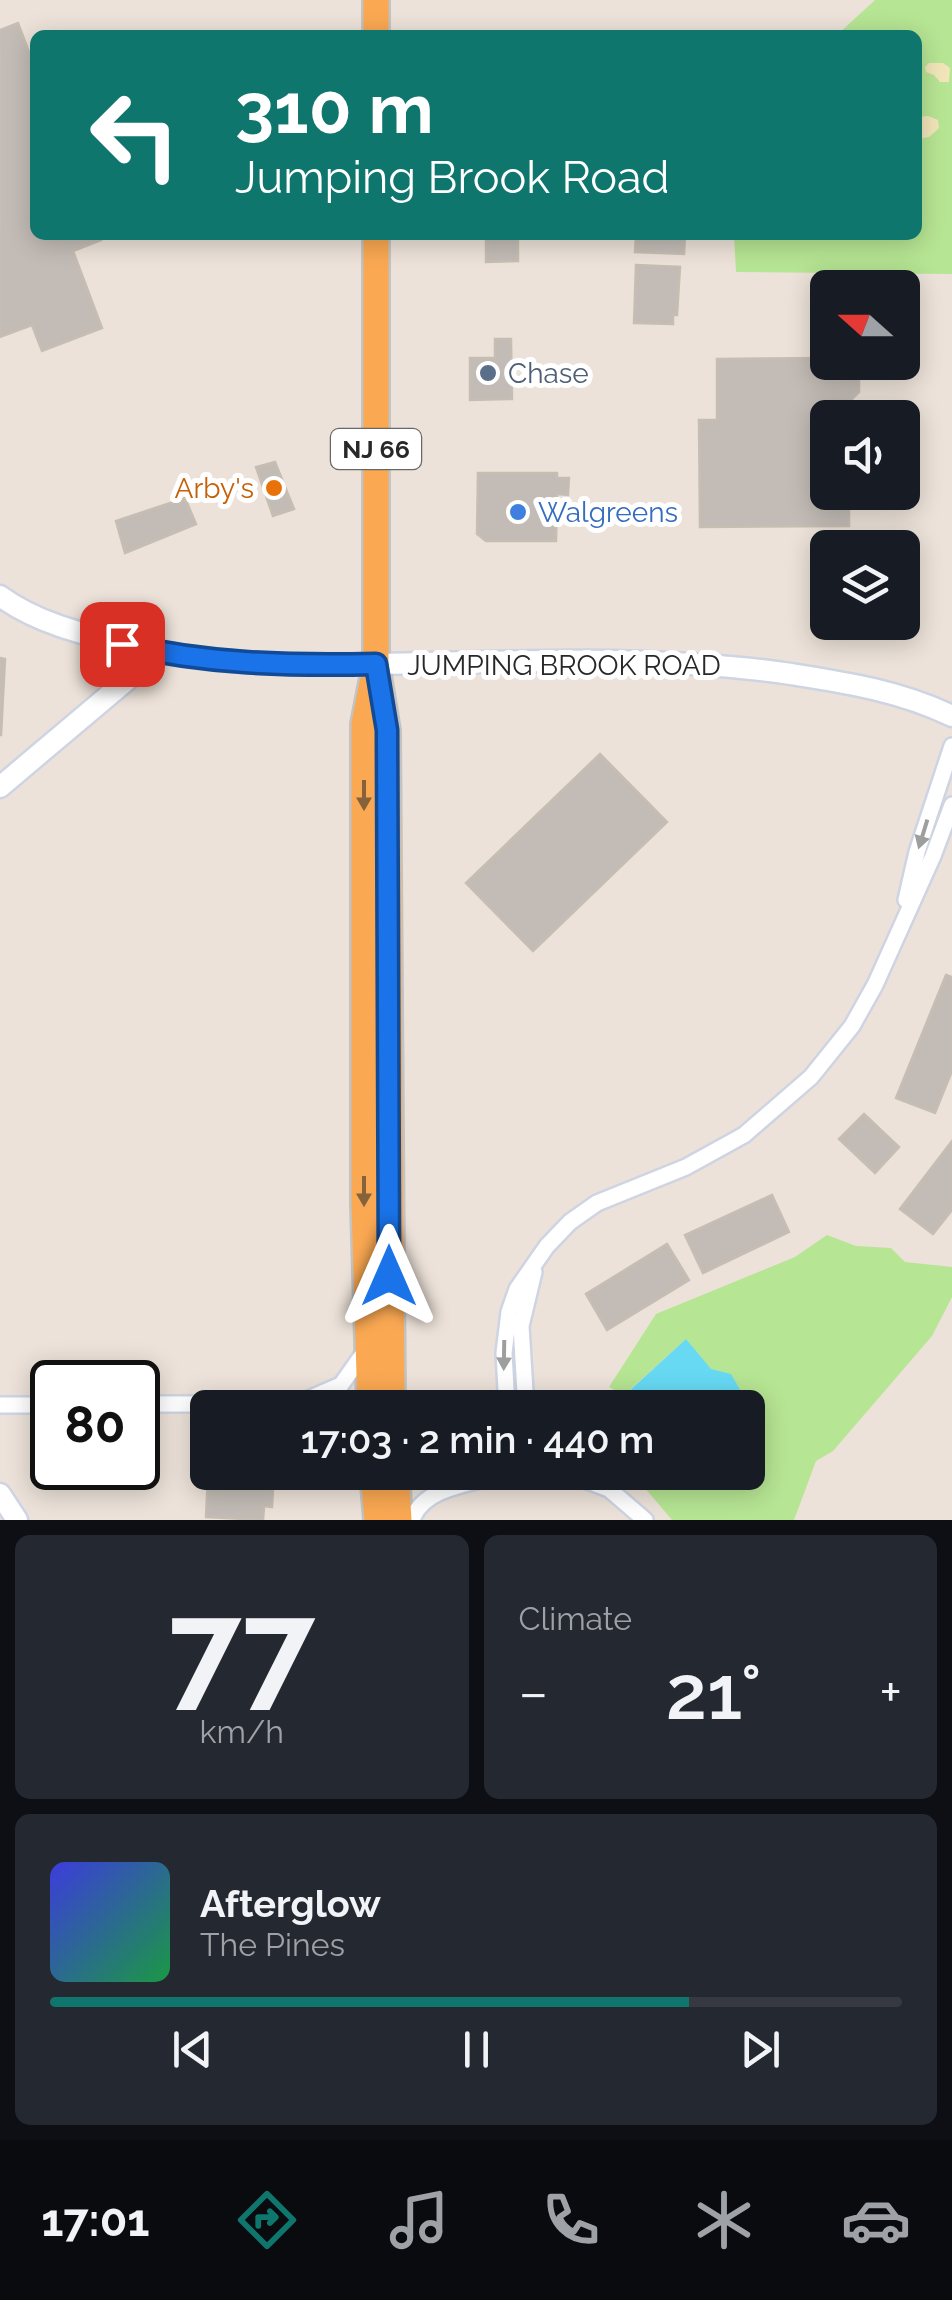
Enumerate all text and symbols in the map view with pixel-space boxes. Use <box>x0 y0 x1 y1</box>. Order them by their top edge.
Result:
text: 310 m <box>235 67 434 149</box>
icon: left <box>70 70 200 200</box>
text: Jumping Brook Road <box>235 151 669 204</box>
north arrow <box>810 270 920 380</box>
map controls <box>810 270 920 640</box>
place label: Chase <box>508 357 589 390</box>
marker: Chase <box>477 362 499 384</box>
button: sound <box>810 400 920 510</box>
road number: NJ 66 <box>331 429 421 469</box>
place label: Arby's <box>175 472 254 505</box>
marker: Arby's <box>263 477 285 499</box>
place label: Walgreens <box>538 496 678 529</box>
marker: Walgreens <box>507 501 529 523</box>
button: layers <box>810 530 920 640</box>
pin <box>80 602 165 687</box>
icon: arrive <box>95 617 150 672</box>
street label: JUMPING BROOK ROAD <box>407 649 721 682</box>
one-way arrow <box>356 780 372 812</box>
one-way arrow <box>915 819 930 849</box>
one-way arrow <box>356 1176 372 1208</box>
position arrow <box>337 1224 441 1328</box>
one-way arrow <box>496 1339 512 1371</box>
speed limit sign: 80 <box>30 1360 160 1490</box>
text: 17:03 · 2 min · 440 m <box>301 1417 654 1462</box>
text: 77 <box>168 1572 315 1724</box>
text: Climate <box>519 1600 632 1637</box>
text: 21° <box>666 1648 762 1737</box>
text: − <box>519 1660 548 1725</box>
text: + <box>879 1660 902 1725</box>
text: km/h <box>200 1713 284 1750</box>
text: Afterglow <box>200 1881 381 1926</box>
text: The Pines <box>200 1926 345 1963</box>
icon: previous <box>165 2022 220 2077</box>
icon: pause <box>449 2022 504 2077</box>
icon: next <box>733 2022 788 2077</box>
icon: directions <box>232 2185 302 2255</box>
icon: music <box>384 2185 454 2255</box>
icon: phone <box>536 2185 606 2255</box>
icon: climate <box>689 2185 759 2255</box>
icon: car <box>841 2185 911 2255</box>
text: 17:01 <box>41 2194 150 2247</box>

